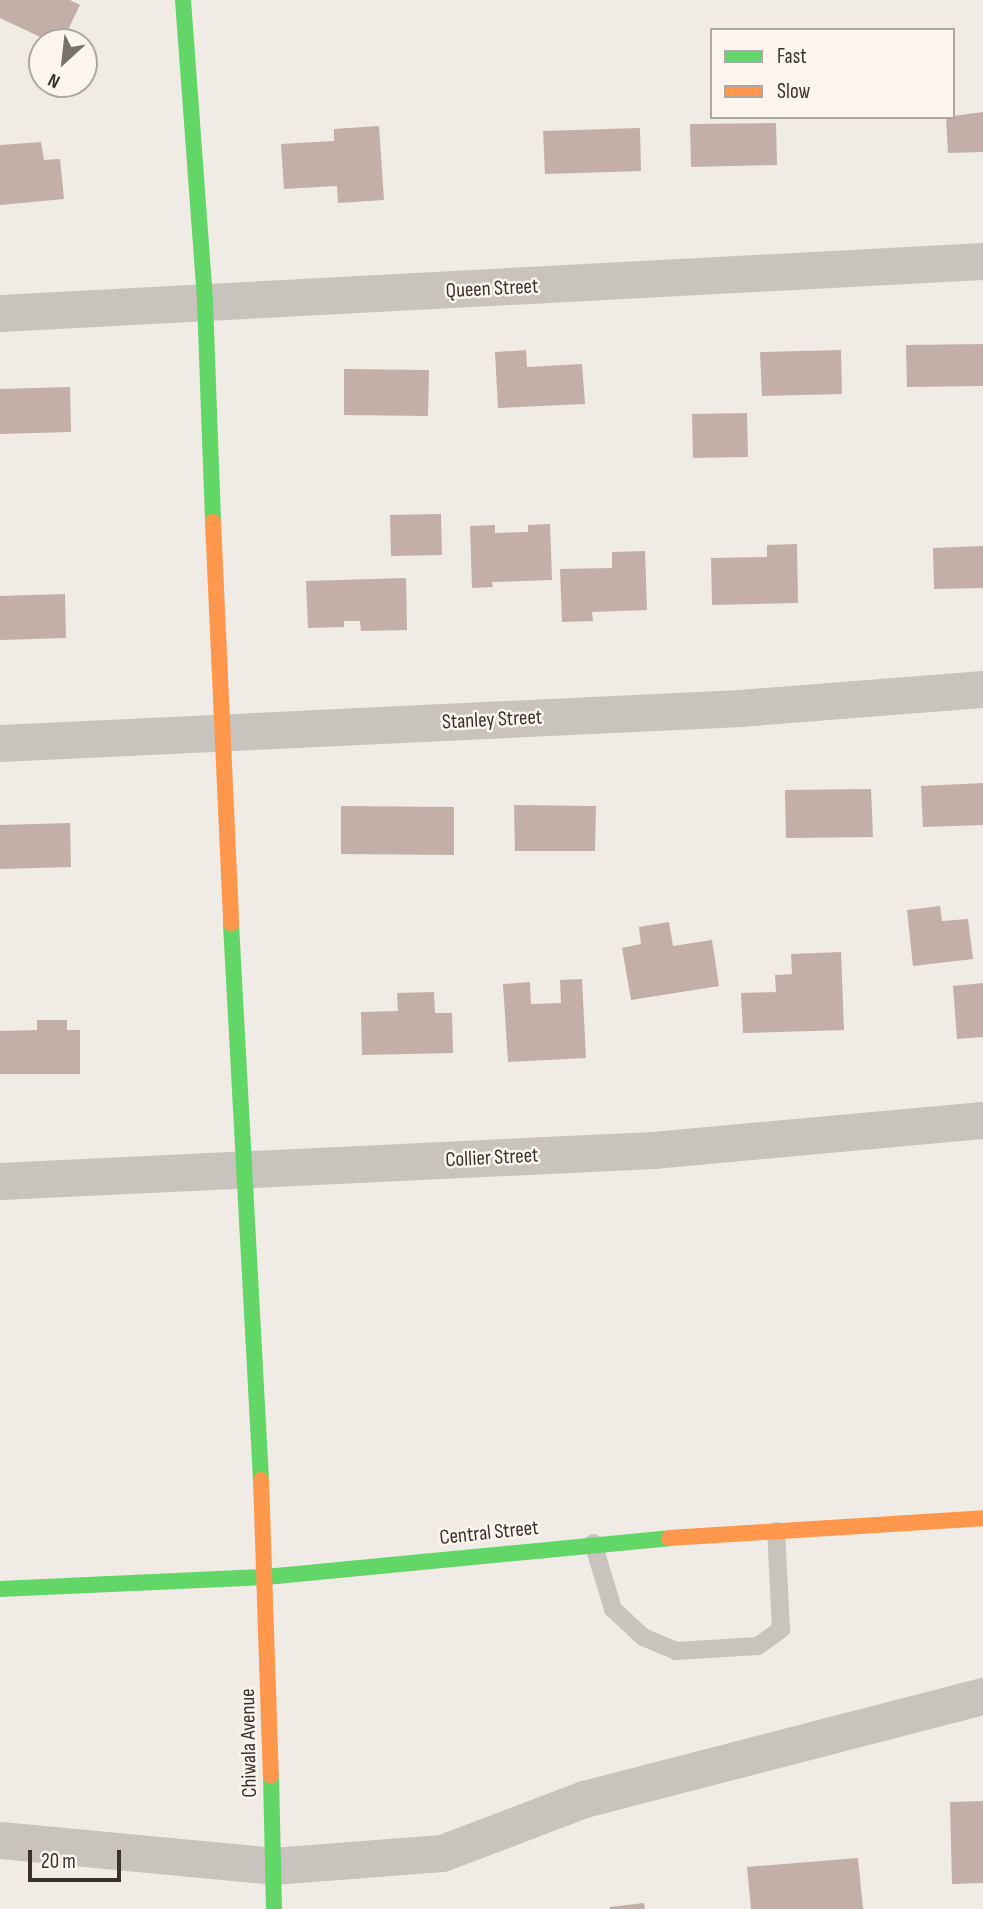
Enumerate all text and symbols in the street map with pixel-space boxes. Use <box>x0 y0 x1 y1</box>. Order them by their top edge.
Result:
north arrow <box>28 28 98 98</box>
legend <box>710 28 955 119</box>
text: Fast <box>777 44 807 69</box>
text: N <box>44 68 64 93</box>
text: Slow <box>777 79 810 104</box>
street label: Queen Street <box>445 274 539 304</box>
street label: Stanley Street <box>441 705 543 735</box>
street label: Collier Street <box>445 1143 539 1173</box>
street label: Central Street <box>438 1515 540 1551</box>
street label: Chiwala Avenue <box>235 1688 263 1798</box>
scale bar <box>32 1836 124 1880</box>
text: 20 m <box>41 1849 76 1874</box>

